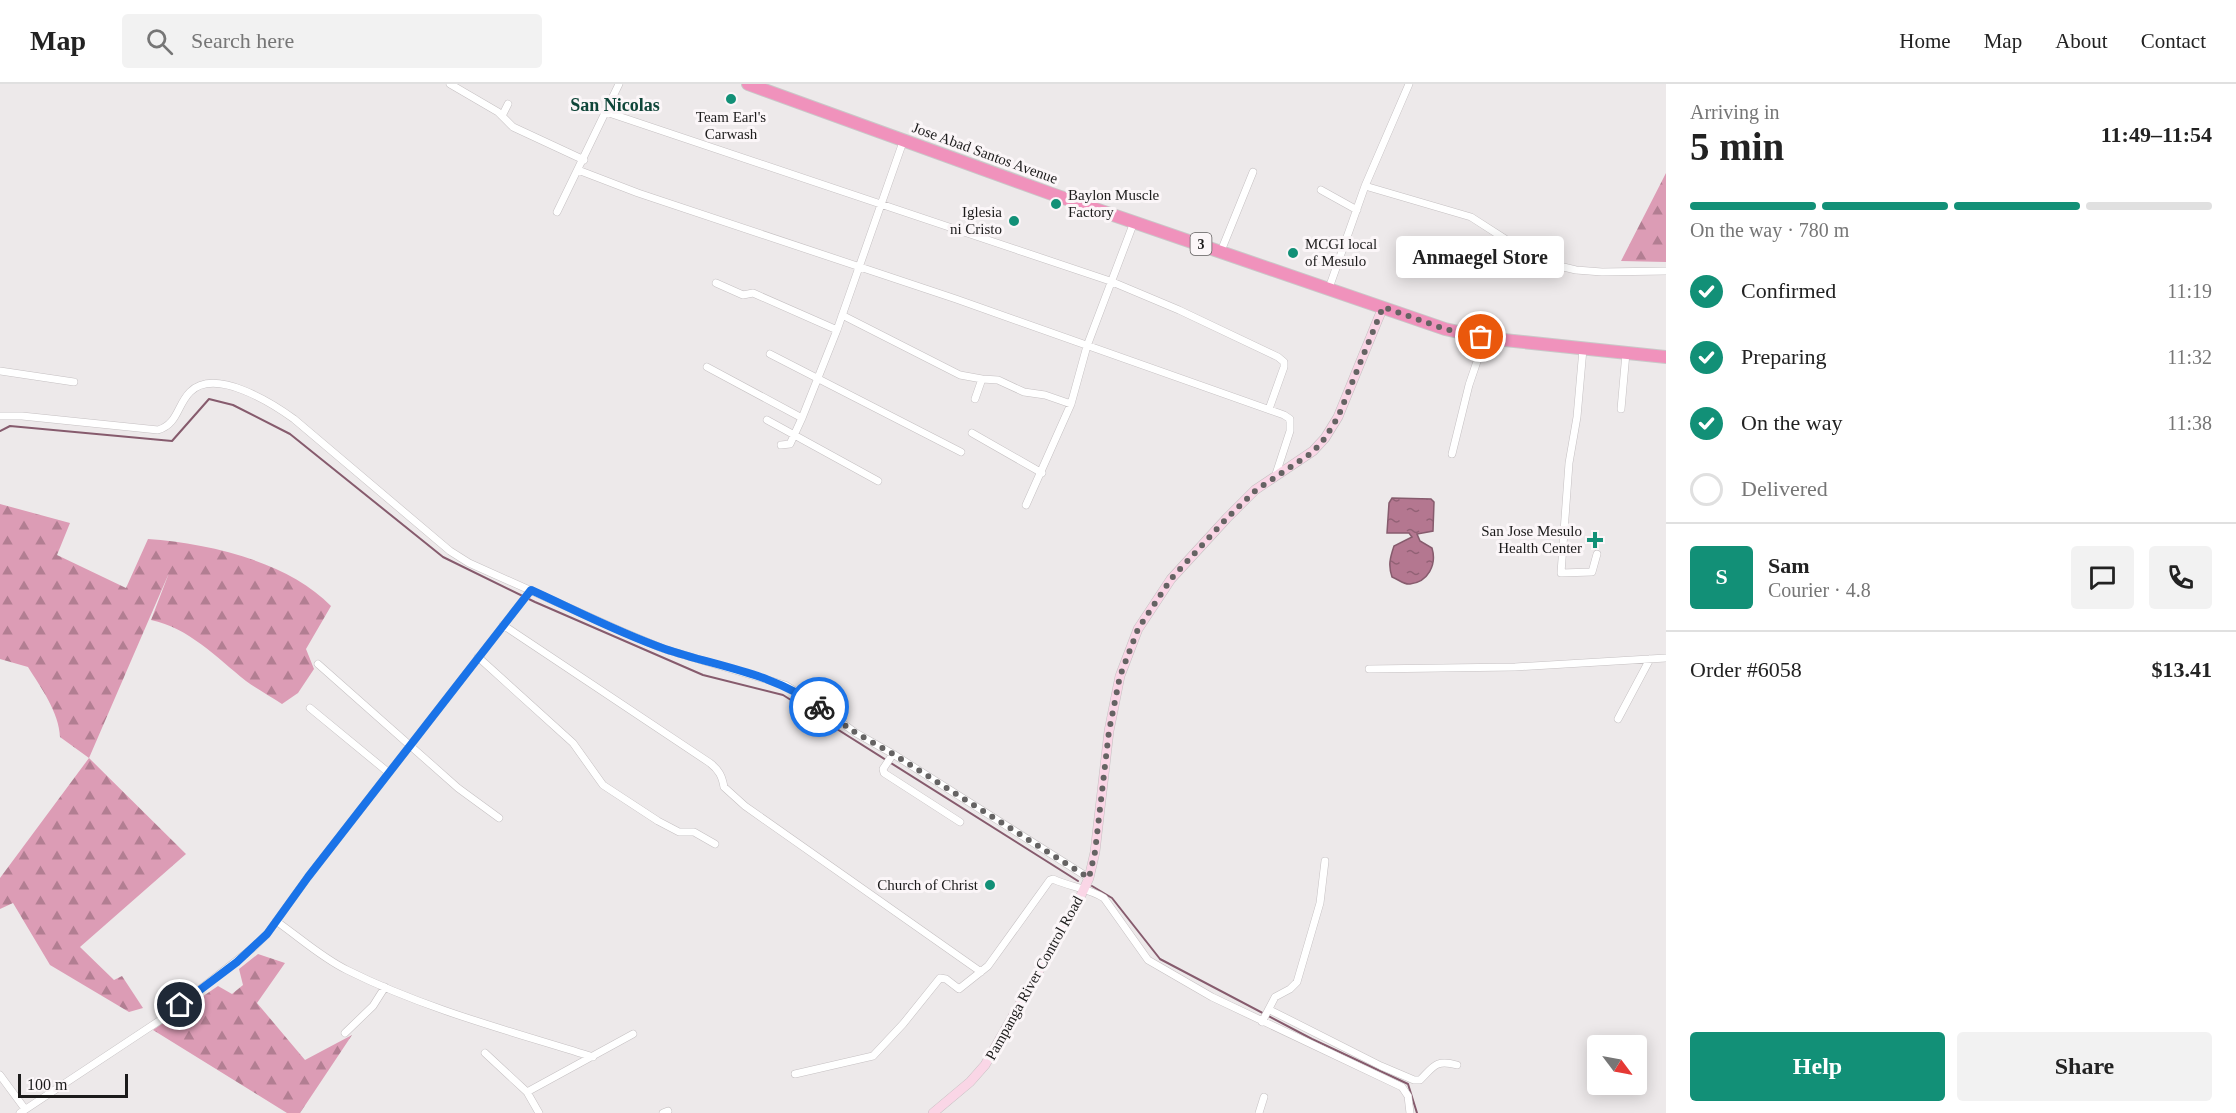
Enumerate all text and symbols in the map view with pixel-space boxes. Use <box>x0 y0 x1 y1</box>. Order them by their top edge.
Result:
search box <box>122 14 542 68</box>
text: Map <box>30 25 86 56</box>
icon: search <box>143 25 176 58</box>
text: Search here <box>191 28 294 53</box>
text: Home <box>1899 29 1951 53</box>
text: Map <box>1984 29 2022 53</box>
text: About <box>2055 29 2108 53</box>
text: Contact <box>2141 29 2206 53</box>
marker: Team Earl's Carwash <box>724 92 738 106</box>
district label: San Nicolas <box>570 95 660 115</box>
text: Arriving in <box>1690 101 1779 123</box>
place label: Team Earl's Carwash <box>696 109 766 142</box>
street label: Jose Abad Santos Avenue <box>910 119 1060 187</box>
text: 11:49–11:54 <box>2101 122 2212 147</box>
text: 5 min <box>1690 125 1784 168</box>
place label: Baylon Muscle Factory <box>1068 187 1160 220</box>
marker: Baylon Muscle Factory <box>1049 197 1063 211</box>
place label: Iglesia ni Cristo <box>950 204 1002 237</box>
marker: Iglesia ni Cristo <box>1007 214 1021 228</box>
text: On the way · 780 m <box>1690 219 1849 241</box>
road number: 3 <box>1190 233 1212 255</box>
callout: Anmaegel Store <box>1397 235 1565 277</box>
place label: MCGI local of Mesulo <box>1305 236 1377 269</box>
marker: MCGI local of Mesulo <box>1286 246 1300 260</box>
text: Anmaegel Store <box>1412 246 1548 268</box>
icon: check <box>1690 275 1723 308</box>
text: Confirmed <box>1741 278 1836 303</box>
text: 11:19 <box>2167 280 2212 302</box>
pin <box>1455 311 1506 362</box>
icon: bag <box>1464 320 1497 353</box>
icon: check <box>1690 341 1723 374</box>
text: Preparing <box>1741 344 1827 369</box>
text: 11:32 <box>2167 346 2212 368</box>
icon: check <box>1690 407 1723 440</box>
text: On the way <box>1741 410 1842 435</box>
text: 11:38 <box>2167 412 2212 434</box>
text: Delivered <box>1741 476 1828 501</box>
place label: San Jose Mesulo Health Center <box>1481 523 1582 556</box>
marker: San Jose Mesulo Health Center <box>1586 531 1604 549</box>
button: chat <box>2071 546 2134 609</box>
button: phone <box>2149 546 2212 609</box>
text: Sam <box>1768 553 1810 578</box>
text: S <box>1715 564 1728 589</box>
text: Courier · 4.8 <box>1768 579 1871 601</box>
text: Order #6058 <box>1690 657 1802 682</box>
text: $13.41 <box>2152 657 2212 682</box>
courier <box>789 677 849 737</box>
icon: bike <box>803 691 836 724</box>
place label: Church of Christ <box>877 877 979 893</box>
marker: Church of Christ <box>983 878 997 892</box>
street label: Pampanga River Control Road <box>982 893 1086 1063</box>
pin <box>154 979 205 1030</box>
icon: home <box>163 988 196 1021</box>
button: Help <box>1690 1032 1945 1101</box>
button: Share <box>1957 1032 2212 1101</box>
north arrow <box>1587 1035 1647 1095</box>
map controls <box>1587 1035 1647 1095</box>
scale bar <box>18 1071 128 1098</box>
text: 100 m <box>27 1076 67 1093</box>

